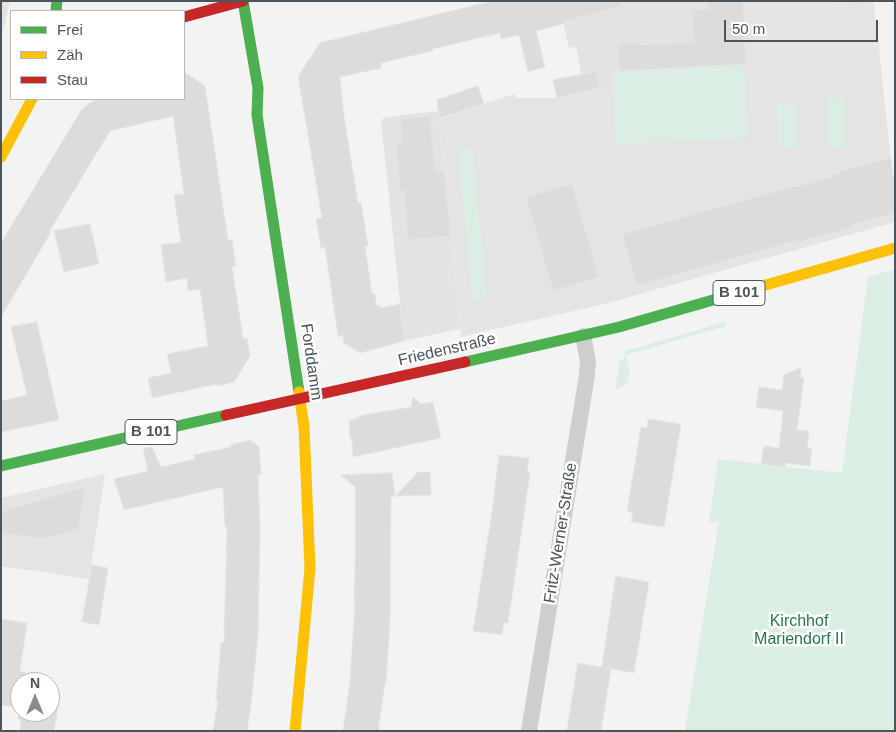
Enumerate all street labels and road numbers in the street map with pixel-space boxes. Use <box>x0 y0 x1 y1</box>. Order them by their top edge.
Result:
road number: B 101 <box>713 280 765 306</box>
street label: Forddamm <box>296 322 326 402</box>
street label: Friedenstraße <box>396 329 498 371</box>
road number: B 101 <box>125 420 177 444</box>
street label: Fritz-Werner-Straße <box>540 461 582 605</box>

